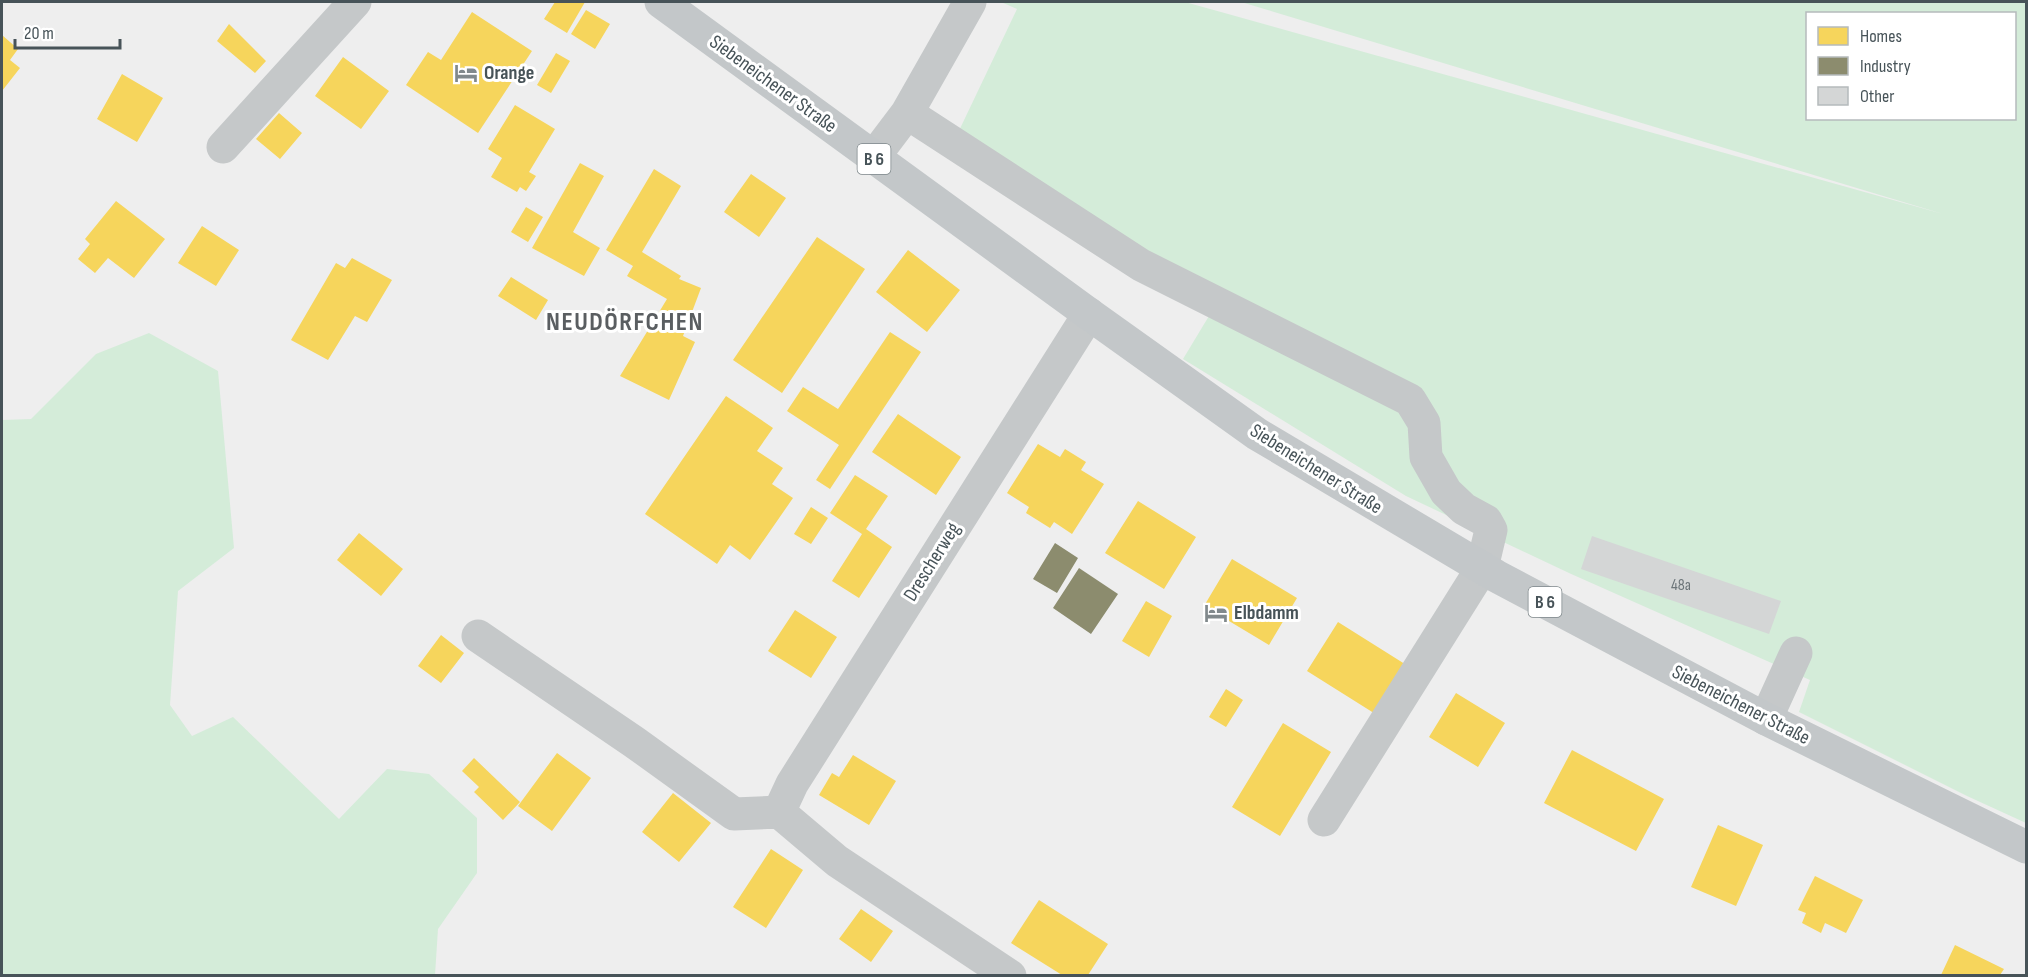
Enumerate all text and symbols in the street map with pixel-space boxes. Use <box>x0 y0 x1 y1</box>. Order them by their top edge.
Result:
scale bar <box>15 12 120 50</box>
legend <box>1806 12 2016 120</box>
text: 20 m <box>24 23 54 44</box>
text: Homes <box>1860 26 1902 47</box>
street label: Siebeneichener Straße <box>705 30 841 138</box>
text: Industry <box>1860 56 1911 77</box>
hotel icon: Orange <box>453 60 479 86</box>
place label: Orange <box>484 61 534 85</box>
text: Other <box>1860 86 1894 107</box>
road number: B 6 <box>858 144 890 174</box>
district label: NEUDÖRFCHEN <box>546 307 704 338</box>
street label: Siebeneichener Straße <box>1245 419 1387 519</box>
street label: Drescherweg <box>898 518 966 606</box>
house number: 48a <box>1671 576 1691 595</box>
road number: B 6 <box>1528 587 1562 617</box>
hotel icon: Elbdamm <box>1203 600 1229 626</box>
place label: Elbdamm <box>1234 601 1299 625</box>
street label: Siebeneichener Straße <box>1668 660 1814 750</box>

